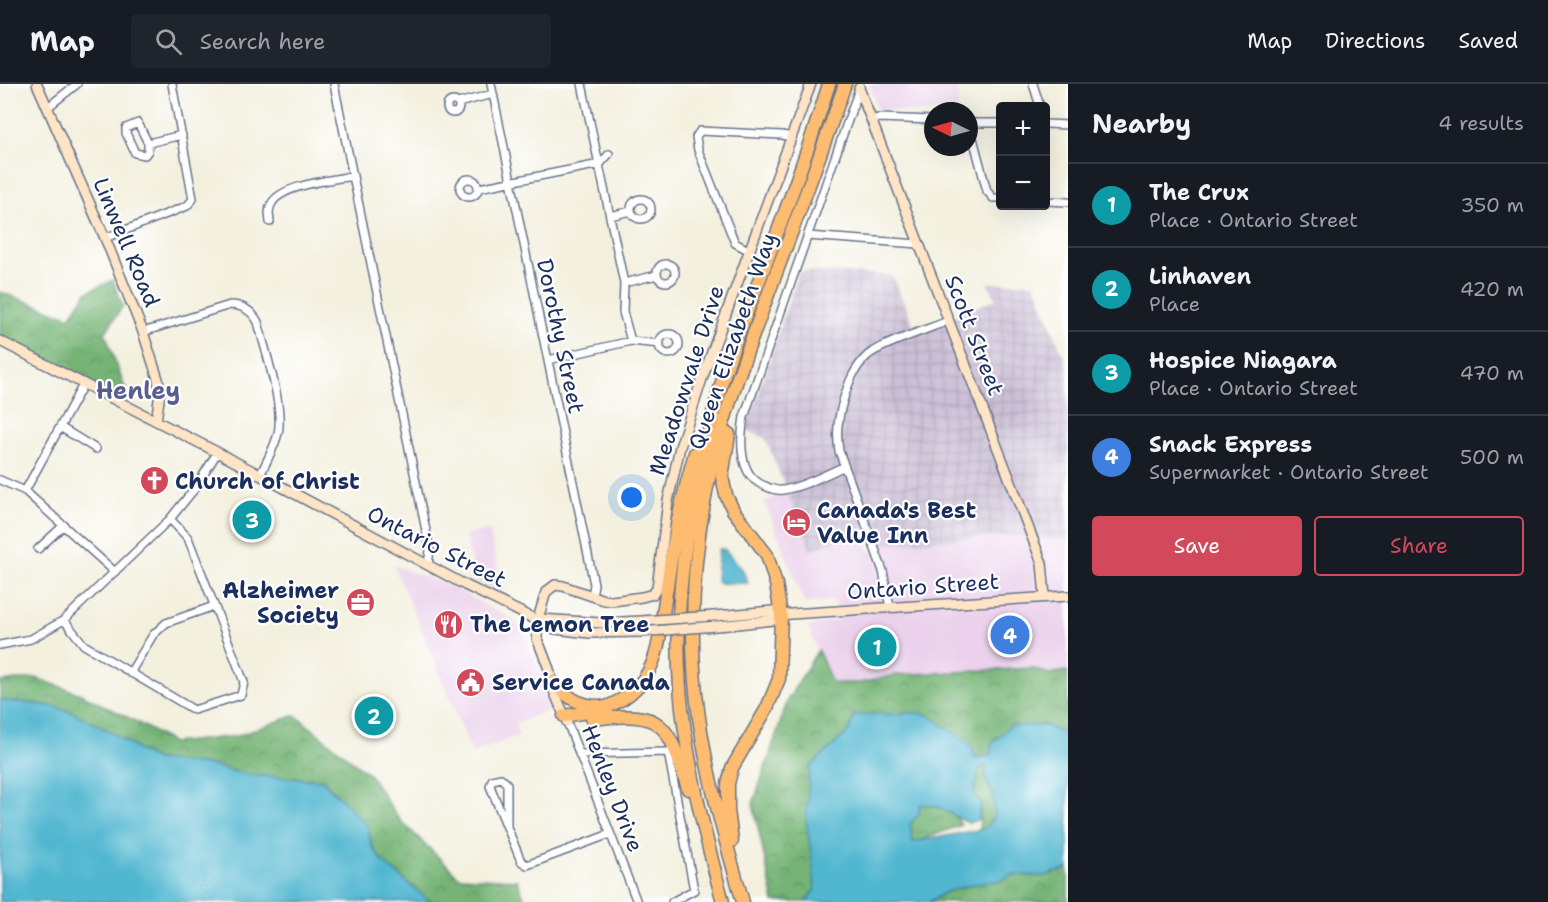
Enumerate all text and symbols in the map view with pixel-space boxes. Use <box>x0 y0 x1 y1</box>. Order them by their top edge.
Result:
search box <box>131 14 551 68</box>
text: Map <box>30 22 95 60</box>
icon: search <box>152 25 185 58</box>
text: Search here <box>200 27 325 56</box>
text: Map <box>1247 27 1292 55</box>
text: Directions <box>1325 27 1425 55</box>
text: Saved <box>1458 27 1518 55</box>
north arrow <box>924 102 978 156</box>
map controls <box>996 102 1050 210</box>
button: + <box>996 102 1050 156</box>
text: Nearby <box>1092 106 1191 141</box>
text: 4 results <box>1438 110 1524 136</box>
button: − <box>996 156 1050 210</box>
street label: Linwell Road <box>86 173 167 311</box>
text: The Crux <box>1149 178 1249 207</box>
text: 1 <box>1107 192 1116 218</box>
text: 350 m <box>1460 192 1524 218</box>
text: Place · Ontario Street <box>1149 207 1358 233</box>
street label: Queen Elizabeth Way <box>682 229 783 453</box>
street label: Dorothy Street <box>530 256 591 416</box>
text: Linhaven <box>1149 262 1251 291</box>
street label: Scott Street <box>938 271 1011 400</box>
text: 2 <box>1105 276 1119 302</box>
text: 420 m <box>1460 276 1524 302</box>
street label: Meadowvale Drive <box>642 281 731 479</box>
text: Place <box>1149 291 1200 317</box>
text: Hospice Niagara <box>1149 346 1337 375</box>
text: 3 <box>1105 360 1119 386</box>
text: 470 m <box>1460 360 1524 386</box>
district label: Henley <box>96 375 180 407</box>
text: Place · Ontario Street <box>1149 375 1358 401</box>
text: Snack Express <box>1149 430 1312 459</box>
text: 4 <box>1105 444 1119 470</box>
text: 500 m <box>1460 444 1524 470</box>
text: Supermarket · Ontario Street <box>1149 459 1429 485</box>
church icon: Church of Christ <box>138 465 170 497</box>
place label: Church of Christ <box>175 467 360 496</box>
your location <box>617 483 646 512</box>
place label: Canada's Best Value Inn <box>817 496 976 550</box>
pin: 3 <box>232 498 272 542</box>
street label: Ontario Street <box>362 499 511 594</box>
hotel icon: Canada's Best Value Inn <box>780 507 812 539</box>
button: Save <box>1092 516 1302 576</box>
button: Share <box>1314 516 1524 576</box>
street label: Ontario Street <box>846 567 1000 606</box>
place label: Alzheimer Society <box>222 576 339 630</box>
office icon: Alzheimer Society <box>344 587 376 619</box>
restaurant icon: The Lemon Tree <box>433 608 465 640</box>
place label: The Lemon Tree <box>470 610 649 639</box>
pin: 4 <box>990 612 1030 658</box>
pin: 1 <box>858 624 896 670</box>
public building icon: Service Canada <box>455 666 487 698</box>
place label: Service Canada <box>492 668 670 697</box>
pin: 2 <box>354 694 394 738</box>
street label: Henley Drive <box>575 720 650 856</box>

